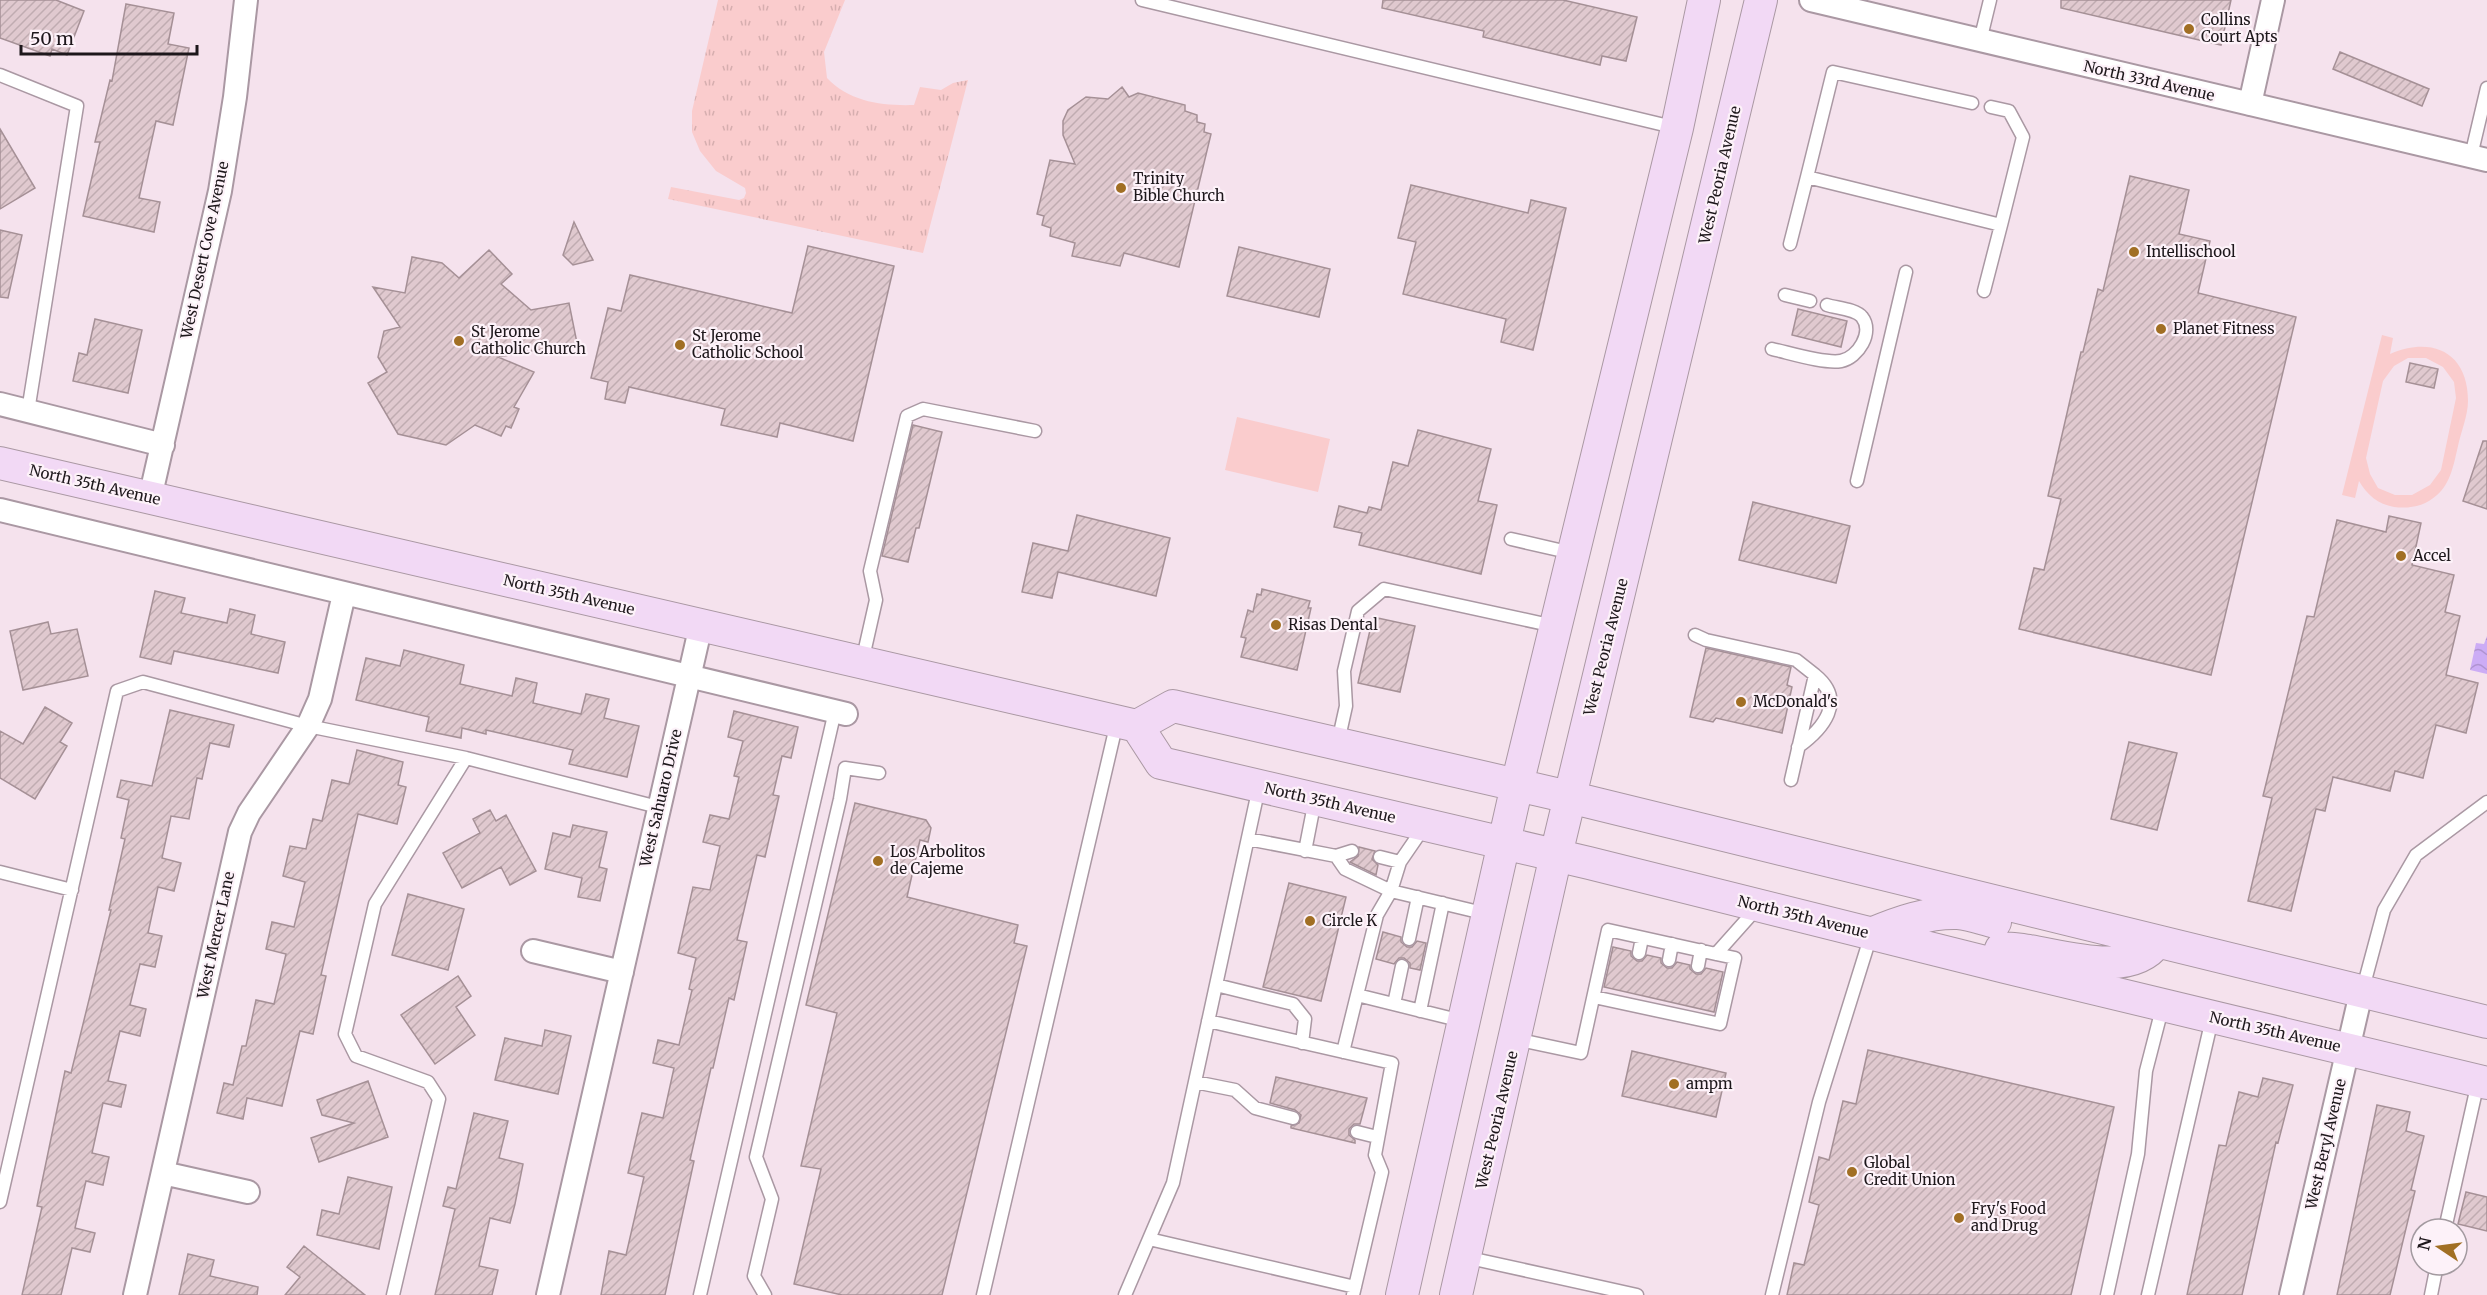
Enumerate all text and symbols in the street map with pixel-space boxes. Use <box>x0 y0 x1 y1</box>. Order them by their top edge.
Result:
place label: Collins Court Apts <box>2201 10 2278 46</box>
scale bar <box>21 18 196 56</box>
marker: Collins Court Apts <box>2182 22 2196 36</box>
text: 50 m <box>30 27 74 50</box>
street label: North 33rd Avenue <box>2082 56 2217 105</box>
street label: West Peoria Avenue <box>1694 104 1745 247</box>
street label: West Desert Cove Avenue <box>176 159 233 341</box>
place label: Trinity Bible Church <box>1133 169 1225 205</box>
marker: Trinity Bible Church <box>1114 181 1128 195</box>
place label: Intellischool <box>2146 242 2236 261</box>
marker: Intellischool <box>2127 245 2141 259</box>
place label: Planet Fitness <box>2173 319 2275 338</box>
place label: St Jerome Catholic Church <box>471 322 586 358</box>
marker: Planet Fitness <box>2154 322 2168 336</box>
place label: St Jerome Catholic School <box>692 326 804 362</box>
marker: St Jerome Catholic Church <box>452 334 466 348</box>
marker: St Jerome Catholic School <box>673 338 687 352</box>
street label: North 35th Avenue <box>28 460 163 509</box>
place label: Accel <box>2412 546 2451 565</box>
marker: Accel <box>2394 549 2408 563</box>
street label: North 35th Avenue <box>502 570 637 619</box>
street label: West Peoria Avenue <box>1579 576 1632 719</box>
place label: Risas Dental <box>1288 615 1378 634</box>
marker: Risas Dental <box>1269 618 1283 632</box>
place label: McDonald's <box>1753 692 1838 711</box>
marker: McDonald's <box>1734 695 1748 709</box>
street label: West Sahuaro Drive <box>635 727 686 870</box>
street label: North 35th Avenue <box>1263 778 1398 827</box>
place label: Los Arbolitos de Cajeme <box>890 842 985 878</box>
marker: Los Arbolitos de Cajeme <box>871 854 885 868</box>
street label: West Mercer Lane <box>193 870 238 1001</box>
street label: North 35th Avenue <box>1736 891 1871 942</box>
place label: Circle K <box>1322 911 1377 930</box>
marker: Circle K <box>1303 914 1317 928</box>
street label: North 35th Avenue <box>2208 1007 2343 1056</box>
street label: West Peoria Avenue <box>1471 1049 1522 1192</box>
place label: ampm <box>1686 1074 1733 1093</box>
marker: ampm <box>1667 1077 1681 1091</box>
street label: West Beryl Avenue <box>2301 1077 2350 1212</box>
place label: Global Credit Union <box>1864 1153 1955 1189</box>
marker: Global Credit Union <box>1845 1165 1859 1179</box>
place label: Fry's Food and Drug <box>1971 1199 2046 1235</box>
marker: Fry's Food and Drug <box>1952 1211 1966 1225</box>
north arrow <box>2409 1217 2469 1277</box>
text: N <box>2413 1235 2436 1252</box>

